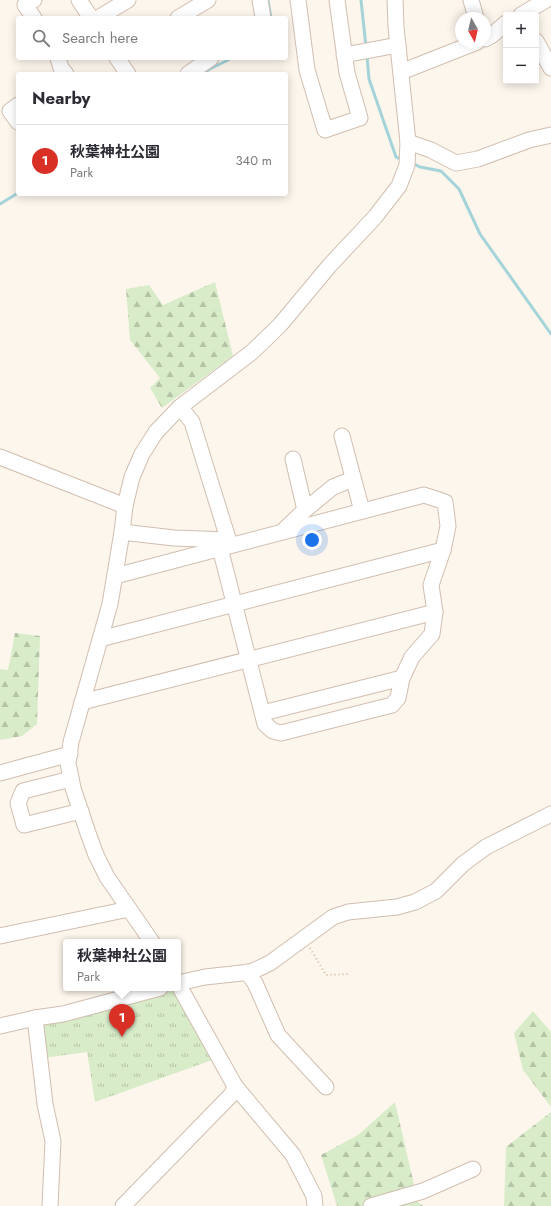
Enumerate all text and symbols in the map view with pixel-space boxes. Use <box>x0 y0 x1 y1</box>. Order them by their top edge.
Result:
north arrow <box>455 12 491 48</box>
map controls <box>503 12 539 84</box>
button: + <box>503 12 539 48</box>
search box <box>16 16 288 60</box>
icon: search <box>30 27 52 49</box>
text: Search here <box>62 27 138 49</box>
button: − <box>503 48 539 84</box>
text: Nearby <box>32 86 90 110</box>
text: 秋葉神社公園 <box>70 141 160 163</box>
text: 1 <box>42 151 48 170</box>
text: 340 m <box>235 151 272 170</box>
text: Park <box>70 163 93 182</box>
your location <box>302 530 322 550</box>
popup <box>63 939 181 991</box>
text: 秋葉神社公園 <box>77 945 167 967</box>
text: Park <box>77 967 100 986</box>
pin: 1 <box>109 1004 135 1037</box>

